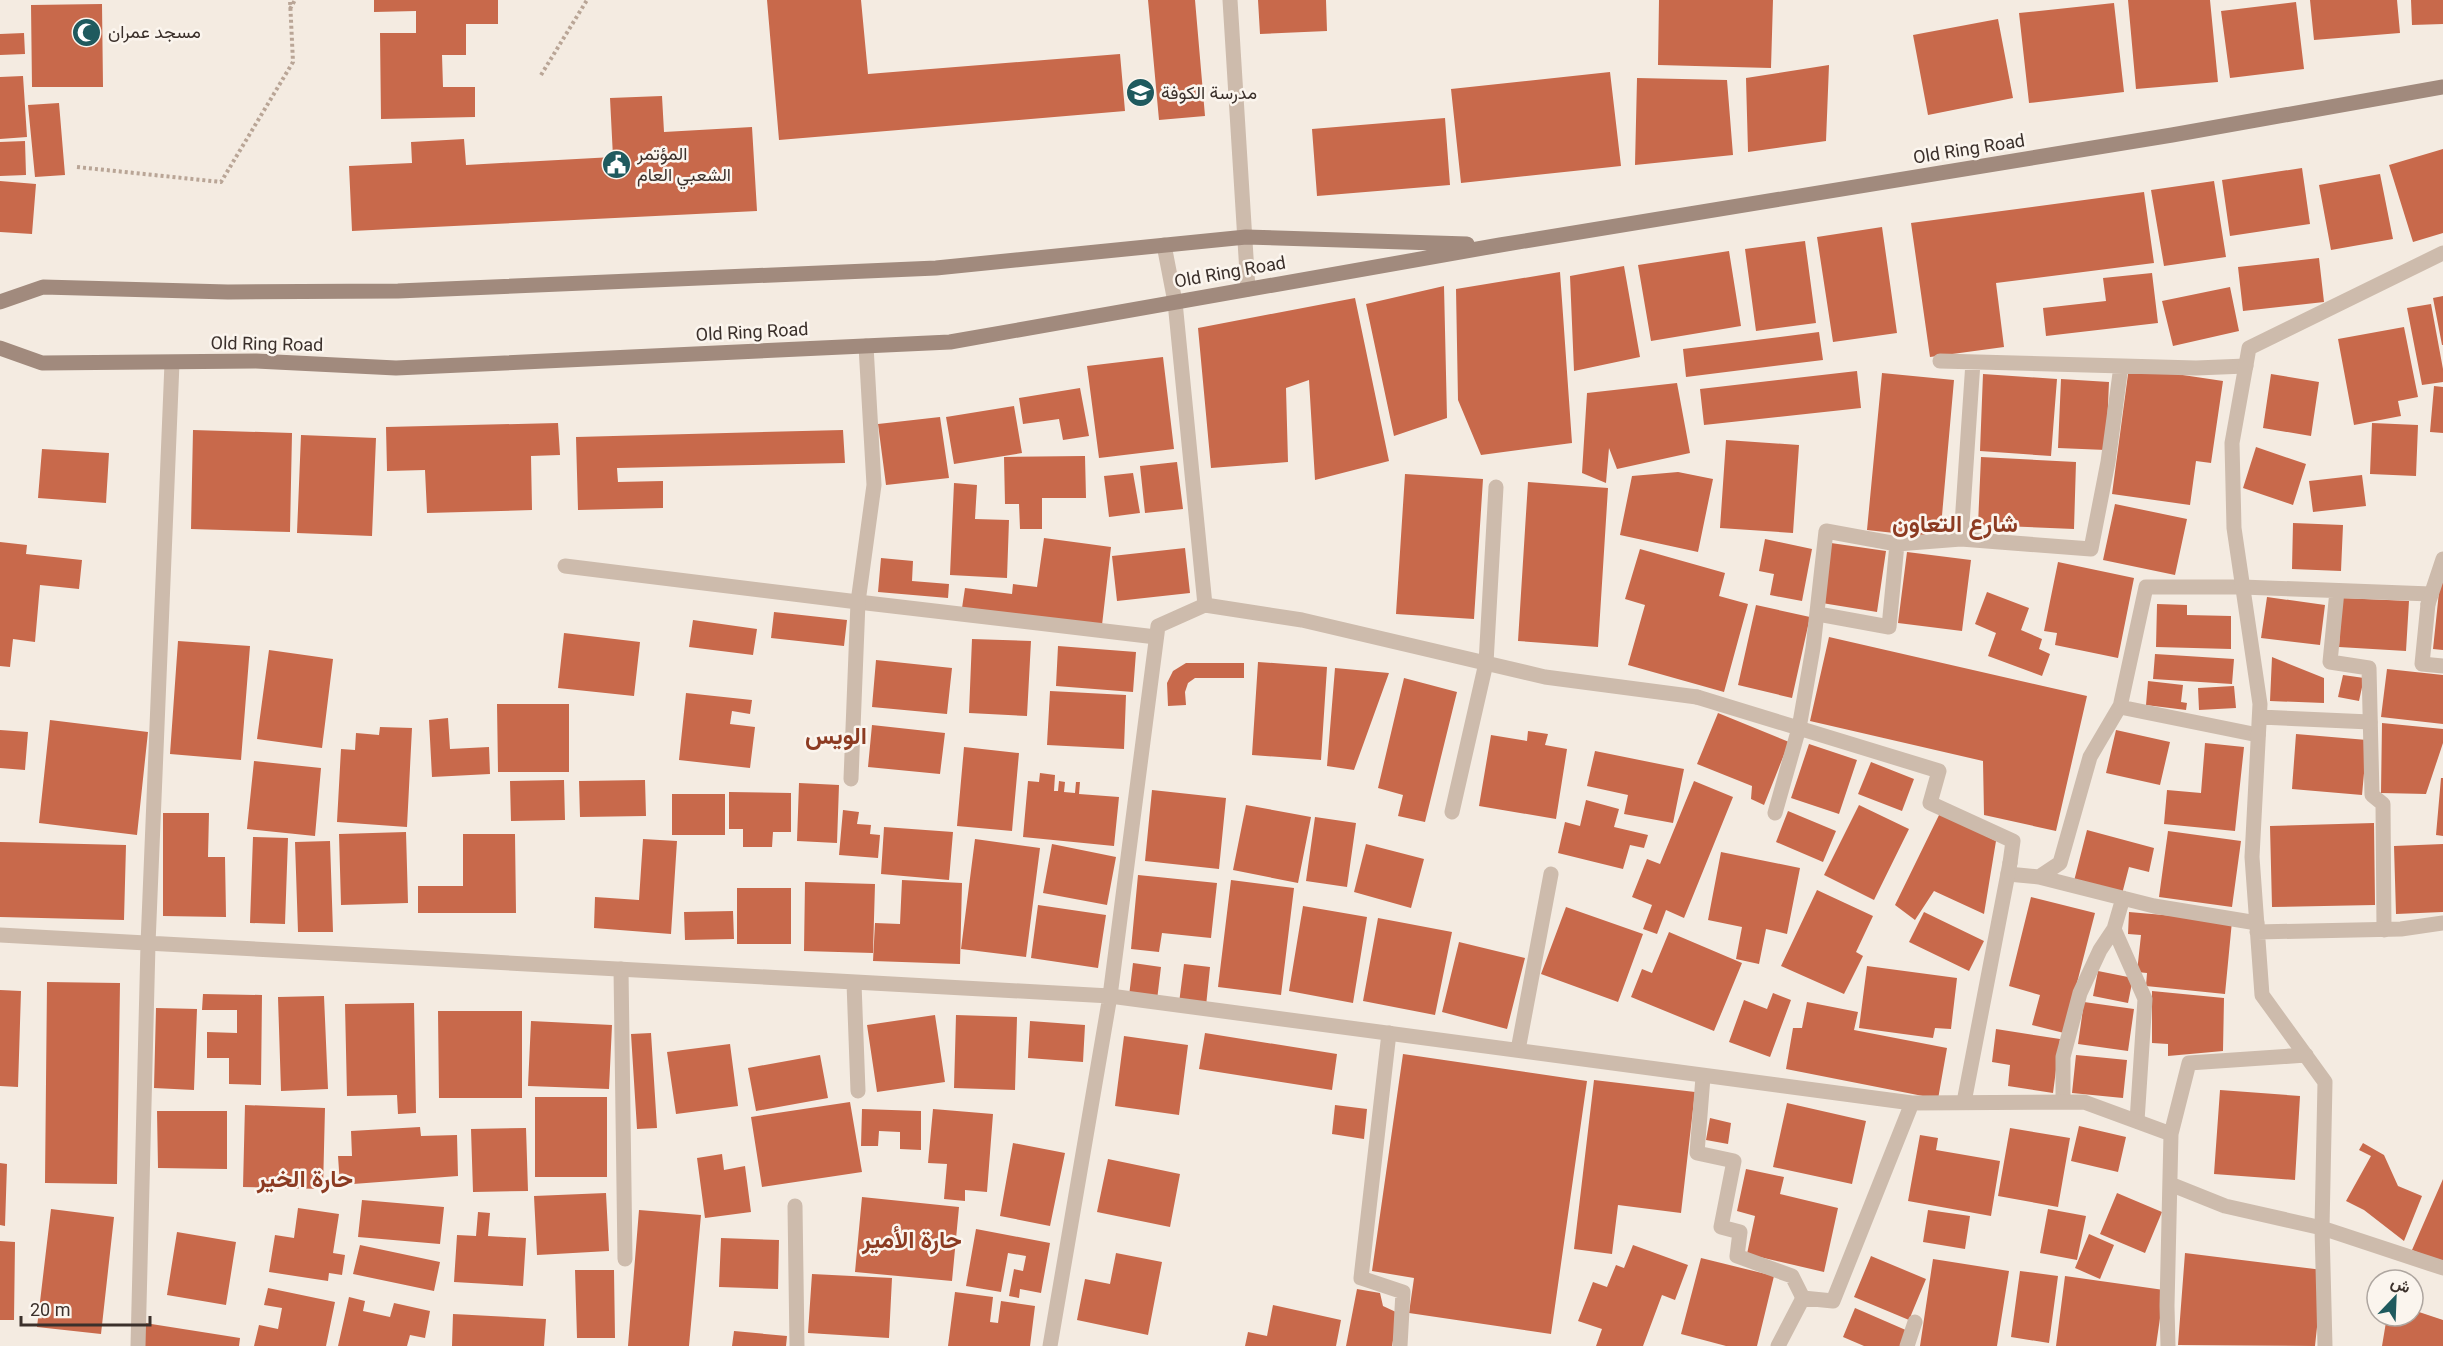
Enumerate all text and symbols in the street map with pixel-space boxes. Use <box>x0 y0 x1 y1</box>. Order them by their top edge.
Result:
mosque icon: مسجد عمران <box>71 16 103 48</box>
place label: مسجد عمران <box>108 21 201 43</box>
school or university icon: مدرسة الكوفة <box>1124 77 1156 109</box>
place label: مدرسة الكوفة <box>1161 82 1257 104</box>
street label: Old Ring Road <box>1912 129 2026 168</box>
place label: المؤتمر الشعبي العام <box>636 143 731 190</box>
public building icon: المؤتمر الشعبي العام <box>600 148 632 180</box>
street label: Old Ring Road <box>1173 251 1287 292</box>
street label: Old Ring Road <box>695 318 809 345</box>
street label: Old Ring Road <box>210 332 324 355</box>
district label: شارع التعاون <box>1892 510 2018 540</box>
district label: الويس <box>805 722 867 751</box>
district label: حارة الخير <box>256 1165 353 1194</box>
district label: حارة الأمير <box>861 1225 962 1255</box>
north arrow <box>2365 1268 2425 1328</box>
text: ش <box>2388 1272 2413 1297</box>
scale bar <box>21 1289 150 1327</box>
text: 20 m <box>30 1299 70 1320</box>

